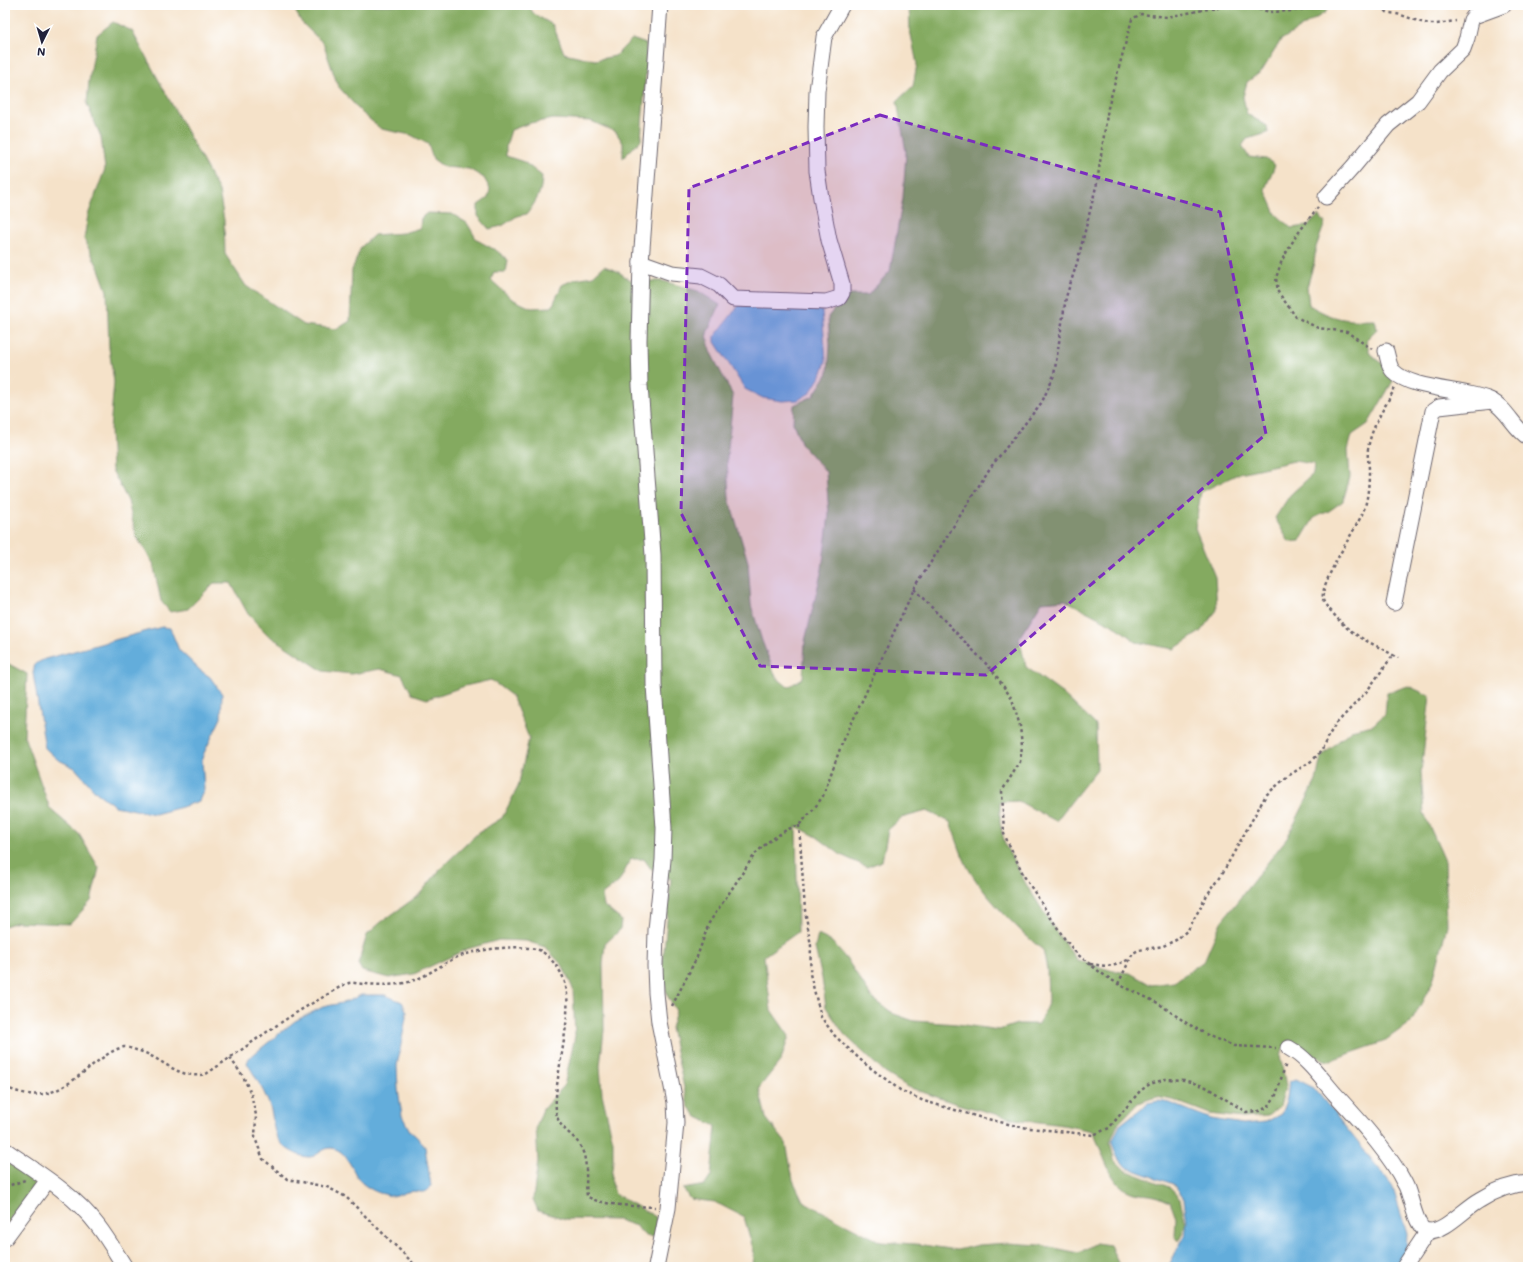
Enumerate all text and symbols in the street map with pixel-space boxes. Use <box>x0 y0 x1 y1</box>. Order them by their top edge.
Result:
north arrow <box>22 22 62 62</box>
text: N <box>36 45 46 60</box>

